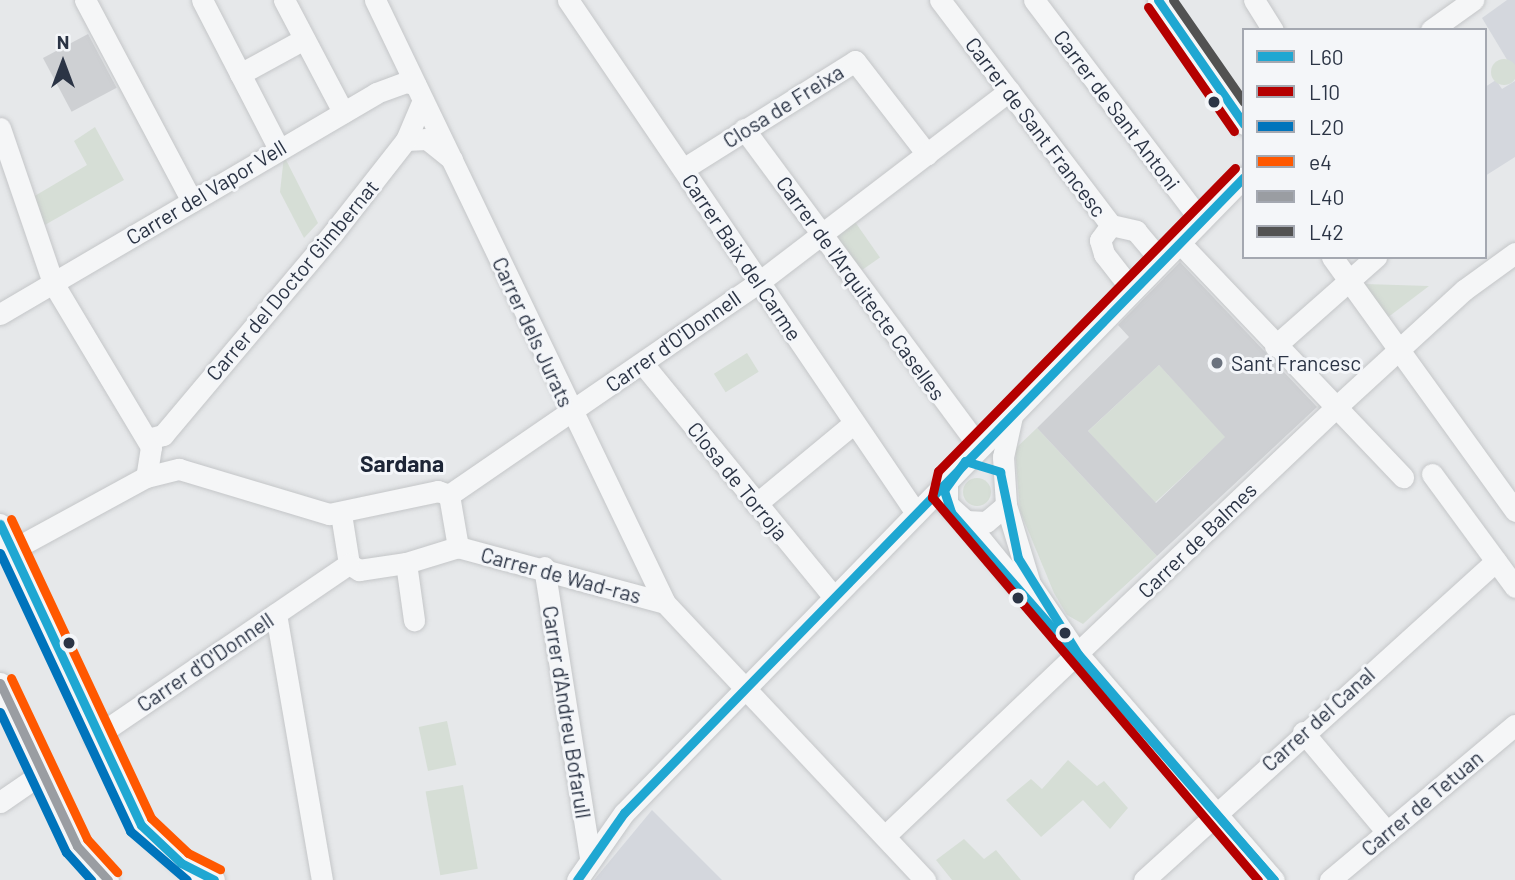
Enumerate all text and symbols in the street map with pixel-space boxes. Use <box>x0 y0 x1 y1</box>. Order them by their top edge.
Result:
street label: Carrer de Sant Antoni <box>1049 25 1185 195</box>
north arrow <box>28 28 98 98</box>
legend <box>1242 28 1487 259</box>
text: N <box>57 30 69 53</box>
street label: Carrer de Sant Francesc <box>960 32 1112 222</box>
text: L60 <box>1309 44 1344 69</box>
street label: Closa de Freixa <box>718 59 848 153</box>
text: L10 <box>1309 79 1340 104</box>
unlabelled marker <box>1207 95 1221 109</box>
text: L20 <box>1309 114 1344 139</box>
street label: Carrer del Vapor Vell <box>121 134 291 250</box>
text: e4 <box>1309 149 1332 174</box>
street label: Carrer Baix del Carme <box>677 169 807 345</box>
street label: Carrer de l'Arquitecte Caselles <box>771 171 951 405</box>
street label: Carrer del Doctor Gimbernat <box>201 174 383 386</box>
text: L40 <box>1309 184 1344 209</box>
text: L42 <box>1309 219 1344 244</box>
street label: Carrer dels Jurats <box>487 253 579 411</box>
street label: Carrer d'O'Donnell <box>600 285 746 397</box>
place label: Sant Francesc <box>1231 350 1361 376</box>
marker: Sant Francesc <box>1209 355 1225 371</box>
street label: Closa de Torroja <box>682 417 794 545</box>
district label: Sardana <box>360 449 444 477</box>
street label: Carrer de Balmes <box>1132 477 1262 603</box>
street label: Carrer de Wad-ras <box>478 542 644 608</box>
unlabelled marker <box>1011 591 1025 605</box>
street label: Carrer d'Andreu Bofarull <box>538 604 596 820</box>
street label: Carrer d'O'Donnell <box>132 607 278 717</box>
unlabelled marker <box>1058 626 1072 640</box>
unlabelled marker <box>62 636 76 650</box>
street label: Carrer del Canal <box>1256 662 1380 776</box>
street label: Carrer de Tetuan <box>1356 745 1488 861</box>

